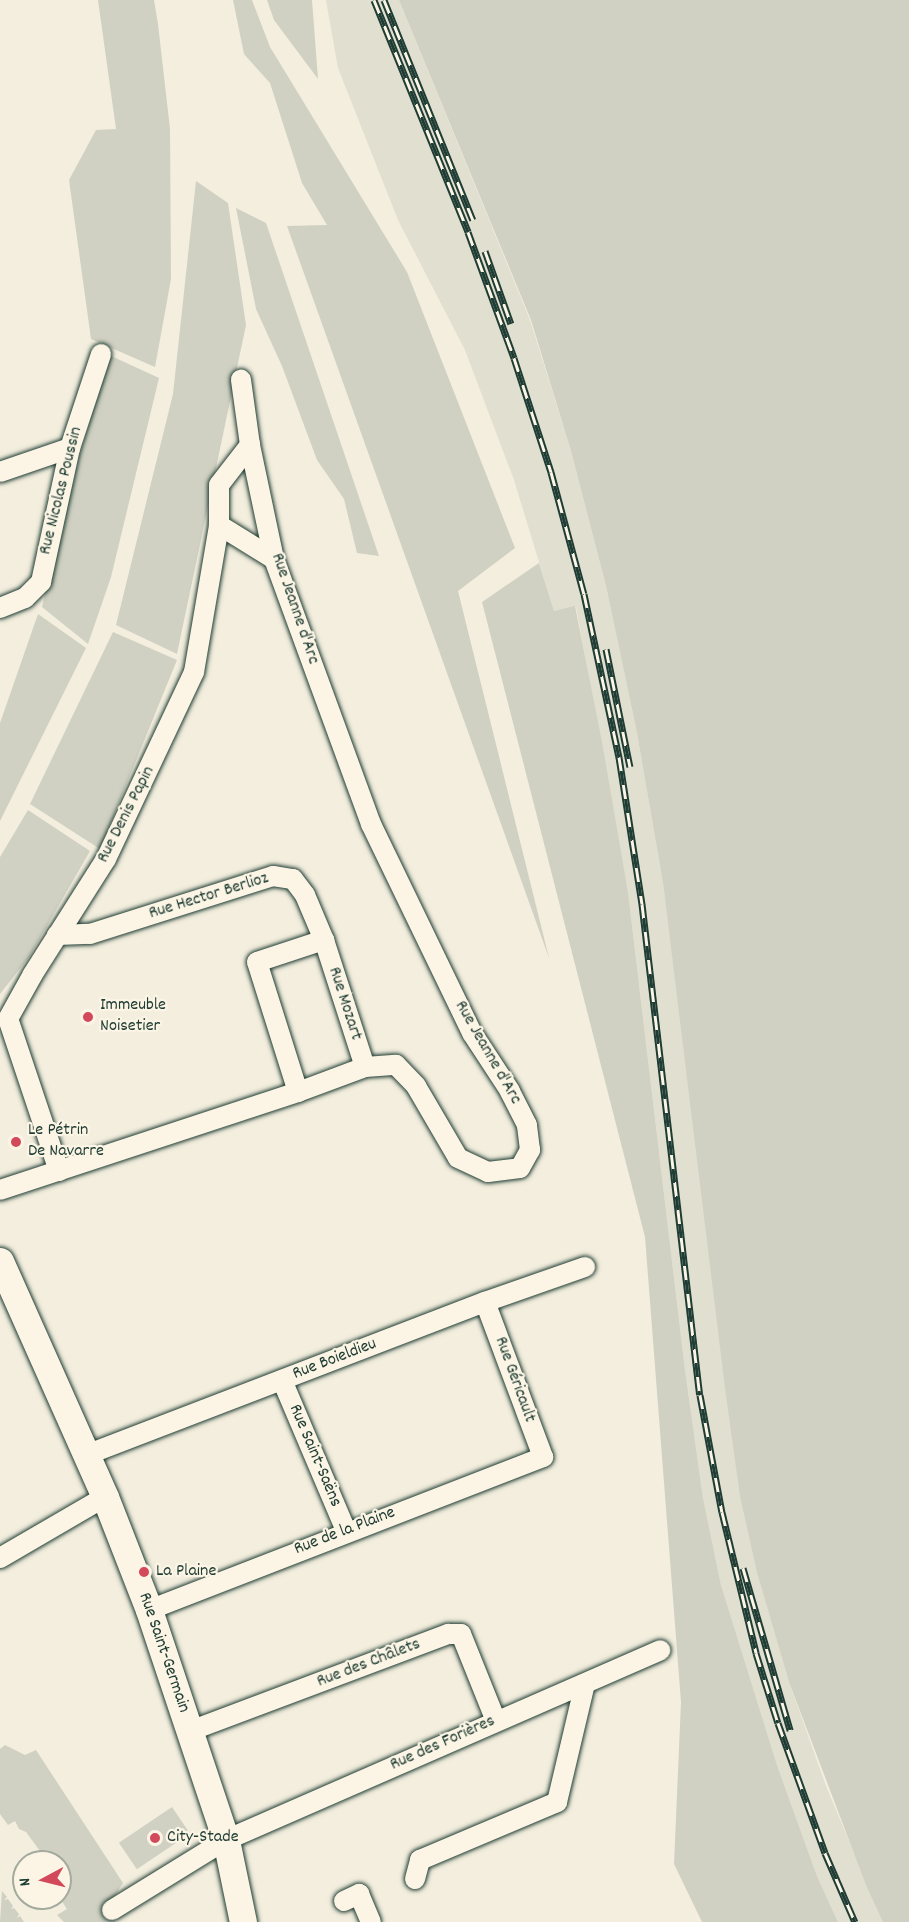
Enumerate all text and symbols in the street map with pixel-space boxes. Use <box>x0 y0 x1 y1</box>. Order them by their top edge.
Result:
street label: Rue Nicolas Poussin <box>36 425 88 557</box>
street label: Rue Jeanne d'Arc <box>265 551 323 667</box>
street label: Rue Denis Papin <box>93 763 161 867</box>
street label: Rue Hector Berlioz <box>147 869 271 925</box>
street label: Rue Mozart <box>322 965 366 1043</box>
place label: Immeuble Noisetier <box>100 996 166 1038</box>
street label: Rue Jeanne d'Arc <box>449 997 525 1109</box>
marker: Immeuble Noisetier <box>81 1010 95 1024</box>
place label: Le Pétrin De Navarre <box>28 1121 104 1164</box>
marker: Le Pétrin De Navarre <box>9 1135 23 1149</box>
street label: Rue Boieldieu <box>290 1334 380 1386</box>
street label: Rue Géricault <box>489 1334 539 1426</box>
street label: Rue Saint-Saëns <box>283 1401 345 1511</box>
street label: Rue de la Plaine <box>291 1503 399 1561</box>
place label: La Plaine <box>156 1561 216 1583</box>
marker: La Plaine <box>137 1565 151 1579</box>
street label: Rue Saint-Germain <box>132 1590 194 1716</box>
street label: Rue des Châlets <box>314 1634 424 1694</box>
street label: Rue des Forières <box>387 1711 499 1777</box>
place label: City-Stade <box>167 1827 239 1849</box>
marker: City-Stade <box>148 1831 162 1845</box>
north arrow <box>12 1850 72 1910</box>
text: N <box>14 1877 38 1887</box>

